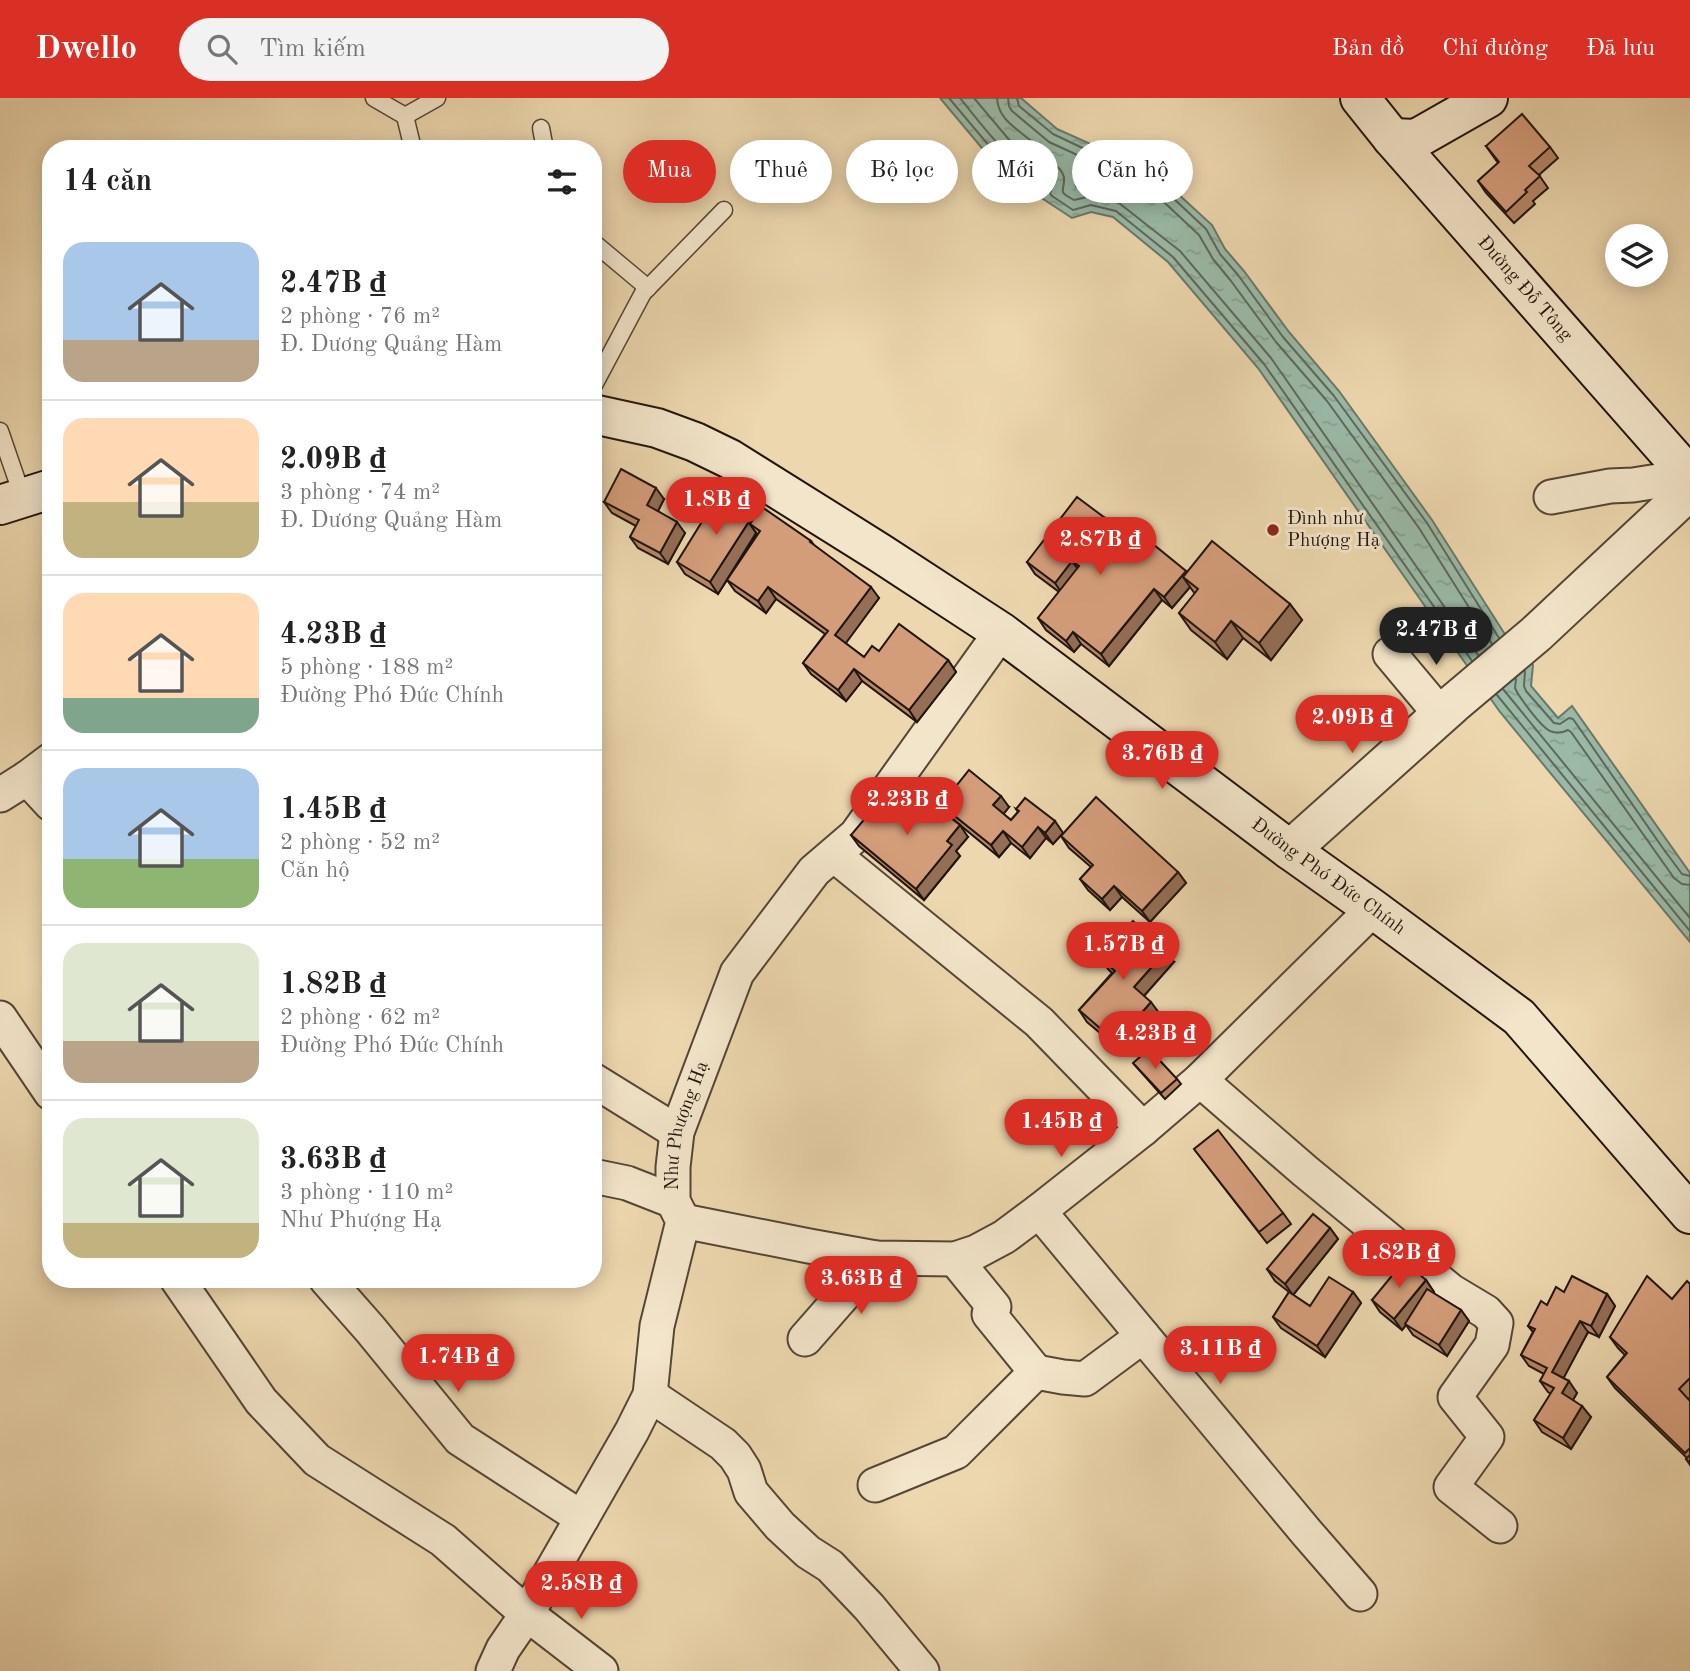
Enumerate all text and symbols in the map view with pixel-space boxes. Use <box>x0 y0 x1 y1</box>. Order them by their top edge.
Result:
search box <box>179 18 669 81</box>
icon: search <box>203 30 241 68</box>
text: Dwello <box>35 33 137 66</box>
text: Tìm kiếm <box>259 36 366 62</box>
text: Bản đồ <box>1332 37 1404 61</box>
text: Chỉ đường <box>1442 37 1548 61</box>
text: Đã lưu <box>1586 37 1655 61</box>
chip: Mua <box>623 140 716 203</box>
chip: Thuê <box>730 140 832 203</box>
chip: Bộ lọc <box>846 140 958 203</box>
chip: Mới <box>972 140 1058 203</box>
chip: Căn hộ <box>1072 140 1193 203</box>
icon: filters <box>543 163 581 201</box>
text: 14 căn <box>63 167 152 197</box>
map controls <box>1605 224 1668 287</box>
button: layers <box>1605 224 1668 287</box>
street label: Đường Đỗ Tông <box>1474 233 1576 346</box>
text: 2.47B ₫ <box>280 269 386 299</box>
icon: home <box>119 270 203 354</box>
text: 2 phòng · 76 m² <box>280 305 440 328</box>
text: Đ. Dương Quảng Hàm <box>280 333 502 356</box>
text: 2.09B ₫ <box>280 445 386 475</box>
icon: home <box>119 446 203 530</box>
pin: 1.8B ₫ <box>659 478 773 537</box>
text: 3 phòng · 74 m² <box>280 481 440 504</box>
text: 1.8B ₫ <box>682 488 750 511</box>
text: Đ. Dương Quảng Hàm <box>280 509 502 532</box>
place label: Đình như Phượng Hạ <box>1287 510 1381 551</box>
pin: 2.87B ₫ <box>1035 518 1165 577</box>
marker: Đình như Phượng Hạ <box>1265 522 1281 538</box>
text: 2.87B ₫ <box>1059 528 1141 551</box>
pin: 2.47B ₫ <box>1371 608 1501 667</box>
text: 2.47B ₫ <box>1395 618 1477 641</box>
text: 4.23B ₫ <box>280 620 386 650</box>
icon: home <box>119 621 203 705</box>
text: 5 phòng · 188 m² <box>280 656 453 679</box>
text: Đường Phó Đức Chính <box>280 684 504 707</box>
pin: 2.09B ₫ <box>1287 696 1417 755</box>
text: 2.09B ₫ <box>1311 706 1393 729</box>
pin: 3.76B ₫ <box>1097 732 1227 791</box>
text: 3.76B ₫ <box>1121 742 1203 765</box>
pin: 2.23B ₫ <box>842 778 972 837</box>
text: 2.23B ₫ <box>866 788 948 811</box>
text: 1.45B ₫ <box>280 795 386 825</box>
icon: home <box>119 796 203 880</box>
street label: Đường Phó Đức Chính <box>1247 815 1409 939</box>
text: 2 phòng · 52 m² <box>280 831 440 854</box>
text: Căn hộ <box>280 859 350 882</box>
pin: 1.57B ₫ <box>1058 922 1188 982</box>
text: 1.57B ₫ <box>1082 933 1164 956</box>
text: 1.82B ₫ <box>280 970 386 1000</box>
icon: home <box>119 971 203 1055</box>
text: 2 phòng · 62 m² <box>280 1006 440 1029</box>
pin: 4.23B ₫ <box>1090 1012 1220 1071</box>
text: 4.23B ₫ <box>1114 1022 1196 1045</box>
text: Đường Phó Đức Chính <box>280 1034 504 1057</box>
street label: Như Phượng Hạ <box>664 1058 713 1191</box>
pin: 1.45B ₫ <box>996 1100 1126 1159</box>
text: 1.45B ₫ <box>1020 1110 1102 1133</box>
text: 3.63B ₫ <box>280 1145 386 1175</box>
icon: home <box>119 1146 203 1230</box>
text: 3 phòng · 110 m² <box>280 1181 453 1204</box>
text: Như Phượng Hạ <box>280 1209 442 1232</box>
pin: 1.82B ₫ <box>1334 1230 1464 1290</box>
text: 1.82B ₫ <box>1358 1241 1440 1264</box>
pin: 3.63B ₫ <box>796 1256 926 1316</box>
text: 3.63B ₫ <box>820 1267 902 1290</box>
pin: 3.11B ₫ <box>1155 1326 1285 1386</box>
pin: 1.74B ₫ <box>393 1334 523 1394</box>
text: 3.11B ₫ <box>1179 1337 1261 1360</box>
text: 1.74B ₫ <box>417 1345 499 1368</box>
pin: 2.58B ₫ <box>516 1562 646 1621</box>
text: 2.58B ₫ <box>540 1572 622 1595</box>

